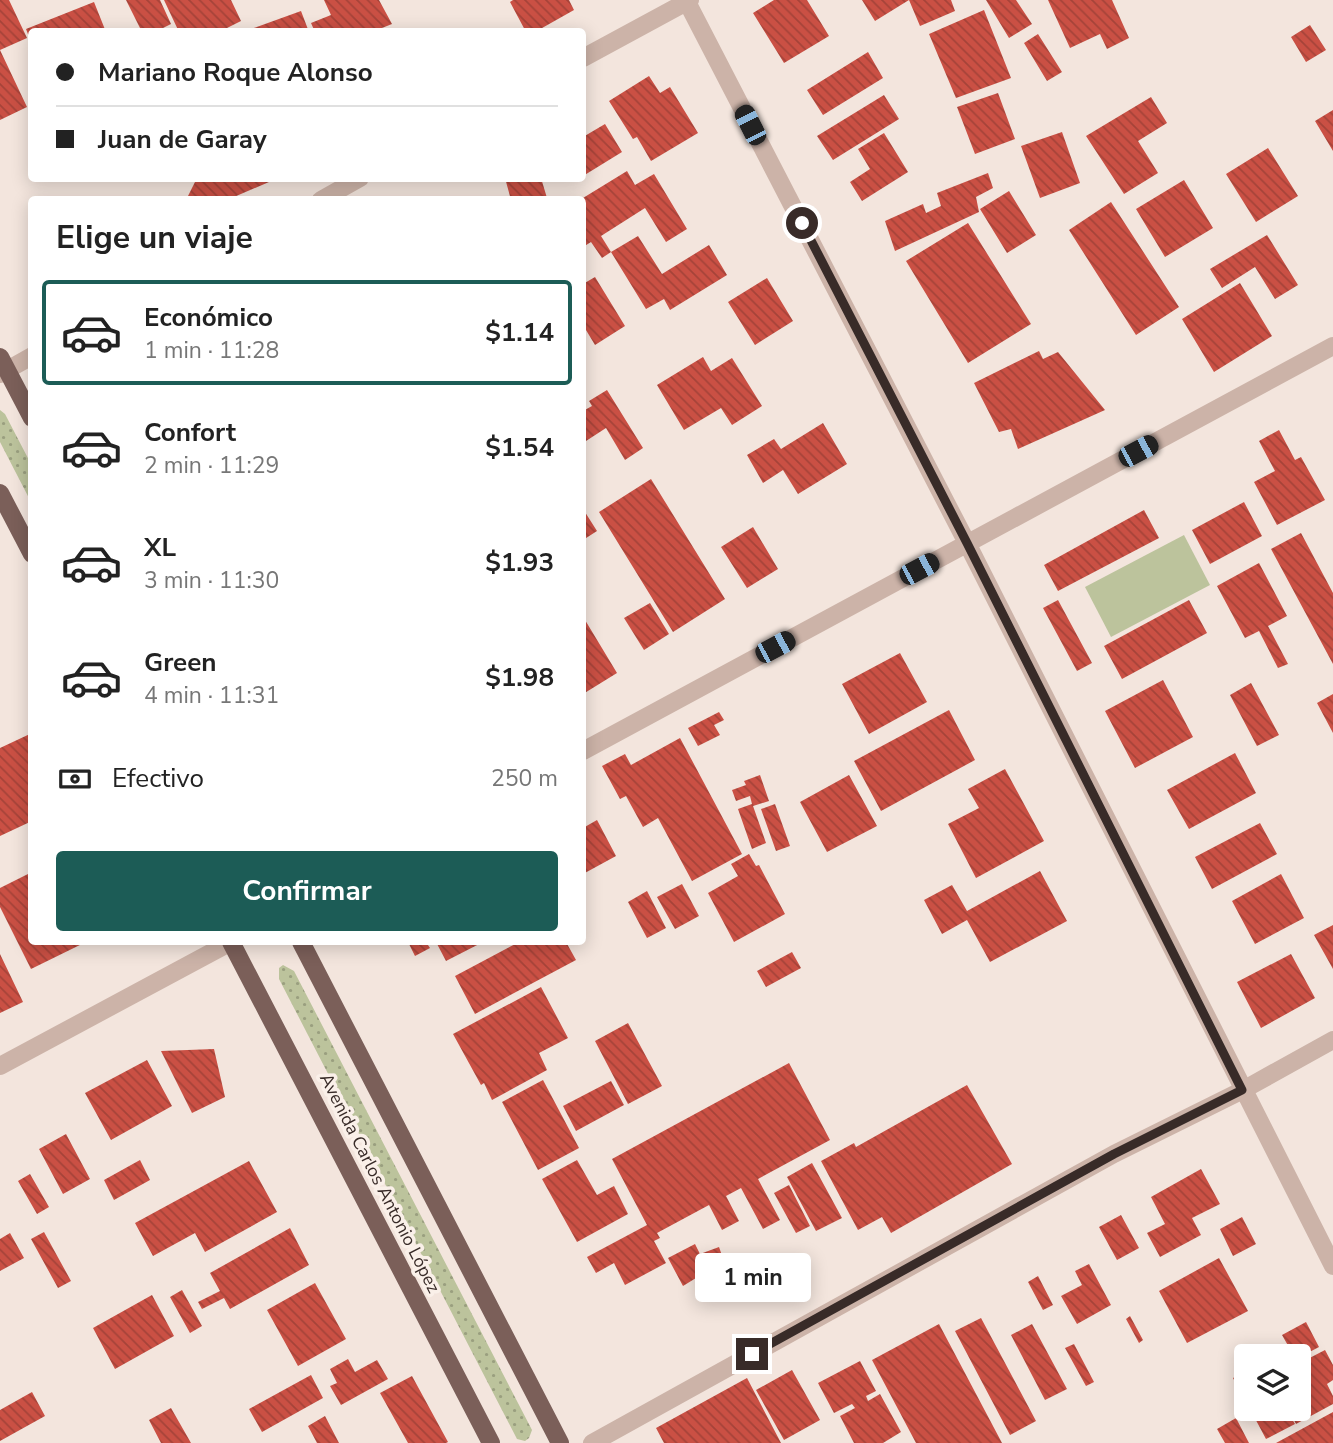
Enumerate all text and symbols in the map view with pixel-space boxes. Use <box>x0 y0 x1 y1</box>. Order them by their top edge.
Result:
text: Mariano Roque Alonso <box>98 55 373 90</box>
car <box>732 102 769 148</box>
text: Juan de Garay <box>98 122 267 157</box>
route start <box>786 207 818 239</box>
text: Elige un viaje <box>56 216 253 259</box>
text: Económico <box>144 300 273 335</box>
icon: car <box>60 301 123 364</box>
text: $1.14 <box>485 315 554 350</box>
text: 1 min · 11:28 <box>144 335 279 366</box>
text: Confort <box>144 415 236 450</box>
icon: car <box>60 416 123 479</box>
text: $1.54 <box>485 430 554 465</box>
car <box>1115 432 1162 470</box>
text: 2 min · 11:29 <box>144 450 279 481</box>
text: XL <box>144 530 176 565</box>
icon: car <box>60 531 123 594</box>
text: $1.93 <box>485 545 554 580</box>
car <box>896 550 943 588</box>
text: 3 min · 11:30 <box>144 565 279 596</box>
car <box>752 628 799 666</box>
text: Green <box>144 645 217 680</box>
icon: car <box>60 646 123 709</box>
text: $1.98 <box>485 660 554 695</box>
text: 4 min · 11:31 <box>144 680 279 711</box>
icon: cash <box>56 760 94 798</box>
text: Efectivo <box>112 761 204 796</box>
text: 250 m <box>491 763 558 794</box>
button: Confirmar <box>56 851 558 931</box>
street label: Avenida Carlos Antonio López <box>314 1069 446 1297</box>
callout: 1 min <box>694 1252 810 1302</box>
text: 1 min <box>723 1262 783 1293</box>
route end <box>736 1338 768 1370</box>
map controls <box>1234 1344 1311 1421</box>
button: layers <box>1234 1344 1311 1421</box>

